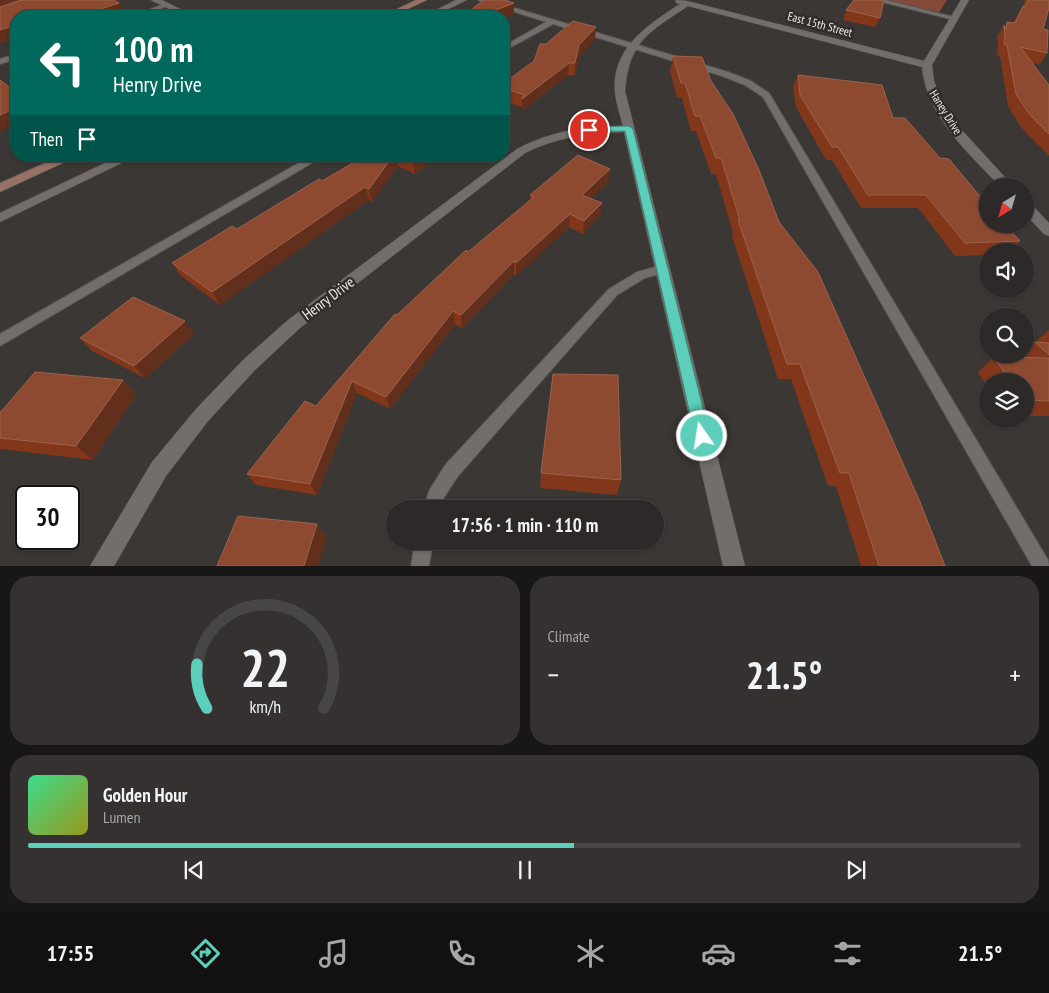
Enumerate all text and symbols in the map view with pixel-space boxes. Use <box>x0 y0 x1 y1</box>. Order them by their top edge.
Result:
street label: East 15th Street <box>786 8 855 40</box>
text: 100 m <box>113 26 194 72</box>
icon: left <box>30 30 95 95</box>
text: Henry Drive <box>113 70 202 98</box>
street label: Haney Drive <box>926 87 966 137</box>
pin <box>568 109 610 151</box>
icon: arrive <box>575 116 603 144</box>
icon: arrive <box>73 125 101 153</box>
text: Then <box>30 127 63 151</box>
north arrow <box>979 178 1034 232</box>
map controls <box>979 178 1034 428</box>
button: sound <box>979 243 1034 298</box>
street label: Henry Drive <box>298 272 358 324</box>
button: search <box>979 308 1034 363</box>
button: layers <box>979 373 1034 428</box>
position arrow <box>675 409 727 461</box>
speed limit sign: 30 <box>15 485 80 550</box>
text: 17:56 · 1 min · 110 m <box>452 513 598 537</box>
text: Climate <box>548 626 590 646</box>
text: 22 <box>240 634 290 701</box>
text: 21.5° <box>746 650 822 699</box>
text: − <box>548 656 559 693</box>
text: + <box>1009 656 1021 693</box>
text: km/h <box>249 695 281 718</box>
text: Golden Hour <box>103 783 187 807</box>
text: Lumen <box>103 807 140 827</box>
icon: previous <box>180 856 208 884</box>
icon: pause <box>511 856 539 884</box>
icon: next <box>842 856 870 884</box>
icon: directions <box>188 936 223 971</box>
icon: music <box>316 936 351 971</box>
icon: phone <box>444 936 479 971</box>
icon: climate <box>573 936 608 971</box>
icon: car <box>701 936 736 971</box>
icon: filters <box>830 936 865 971</box>
text: 17:55 <box>47 939 94 967</box>
text: 21.5° <box>958 939 1002 967</box>

